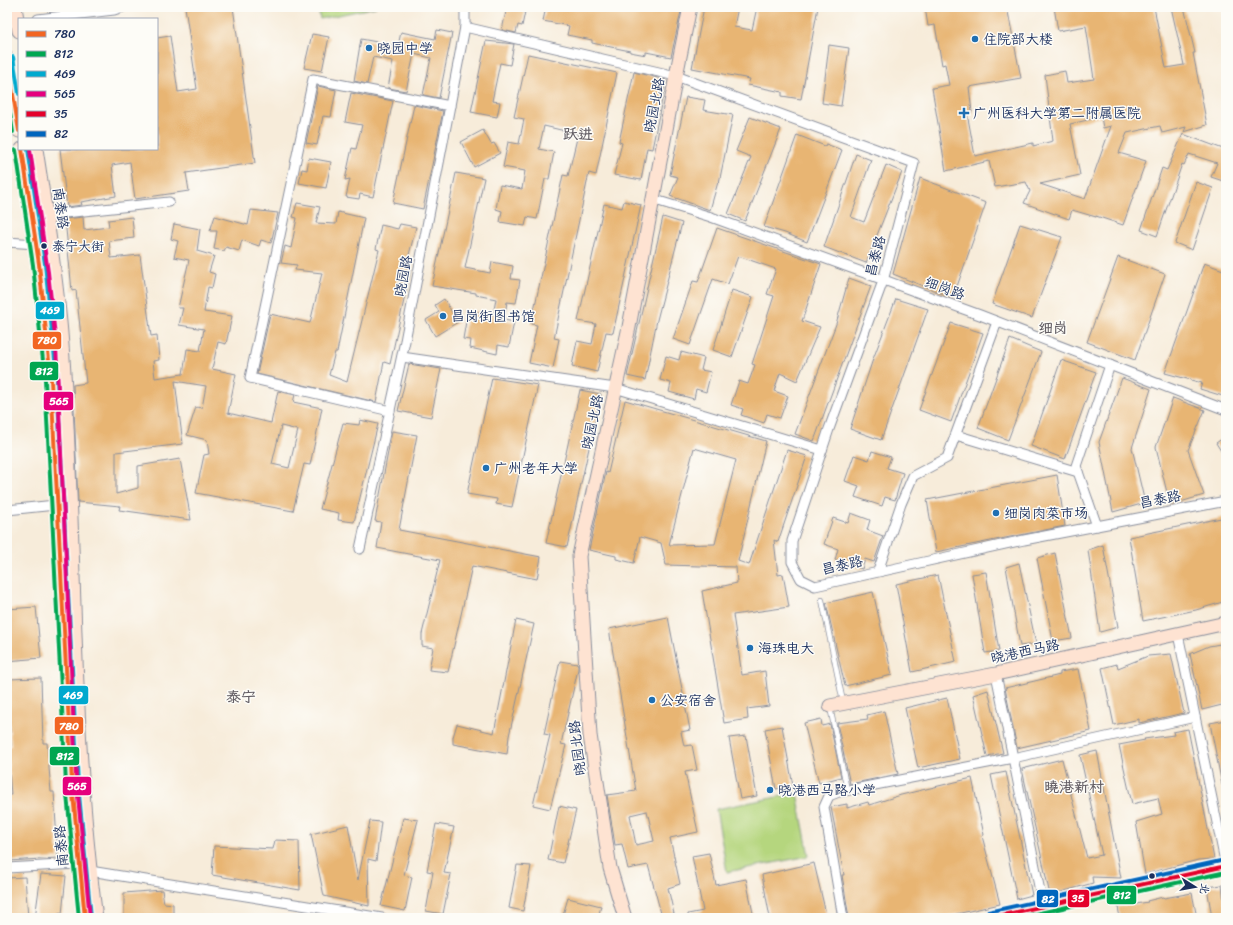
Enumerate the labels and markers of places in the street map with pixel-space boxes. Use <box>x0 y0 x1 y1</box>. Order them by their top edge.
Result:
place label: 住院部大楼 <box>983 27 1053 52</box>
marker: 住院部大楼 <box>970 34 980 44</box>
place label: 晓园中学 <box>377 36 433 61</box>
marker: 晓园中学 <box>364 43 374 53</box>
place label: 广州医科大学第二附属医院 <box>973 101 1141 126</box>
marker: 广州医科大学第二附属医院 <box>958 107 970 119</box>
place label: 泰宁大街 <box>52 235 104 258</box>
marker: 泰宁大街 <box>39 241 49 251</box>
place label: 昌岗街图书馆 <box>451 304 535 329</box>
marker: 昌岗街图书馆 <box>438 311 448 321</box>
place label: 广州老年大学 <box>494 456 578 481</box>
marker: 广州老年大学 <box>481 463 491 473</box>
place label: 细岗肉菜市场 <box>1004 501 1088 526</box>
marker: 细岗肉菜市场 <box>991 508 1001 518</box>
place label: 海珠电大 <box>758 636 814 661</box>
marker: 海珠电大 <box>745 643 755 653</box>
place label: 公安宿舍 <box>660 688 716 713</box>
marker: 公安宿舍 <box>647 695 657 705</box>
place label: 晓港西马路小学 <box>778 778 876 803</box>
marker: 晓港西马路小学 <box>765 785 775 795</box>
unlabelled marker <box>1147 871 1157 881</box>

